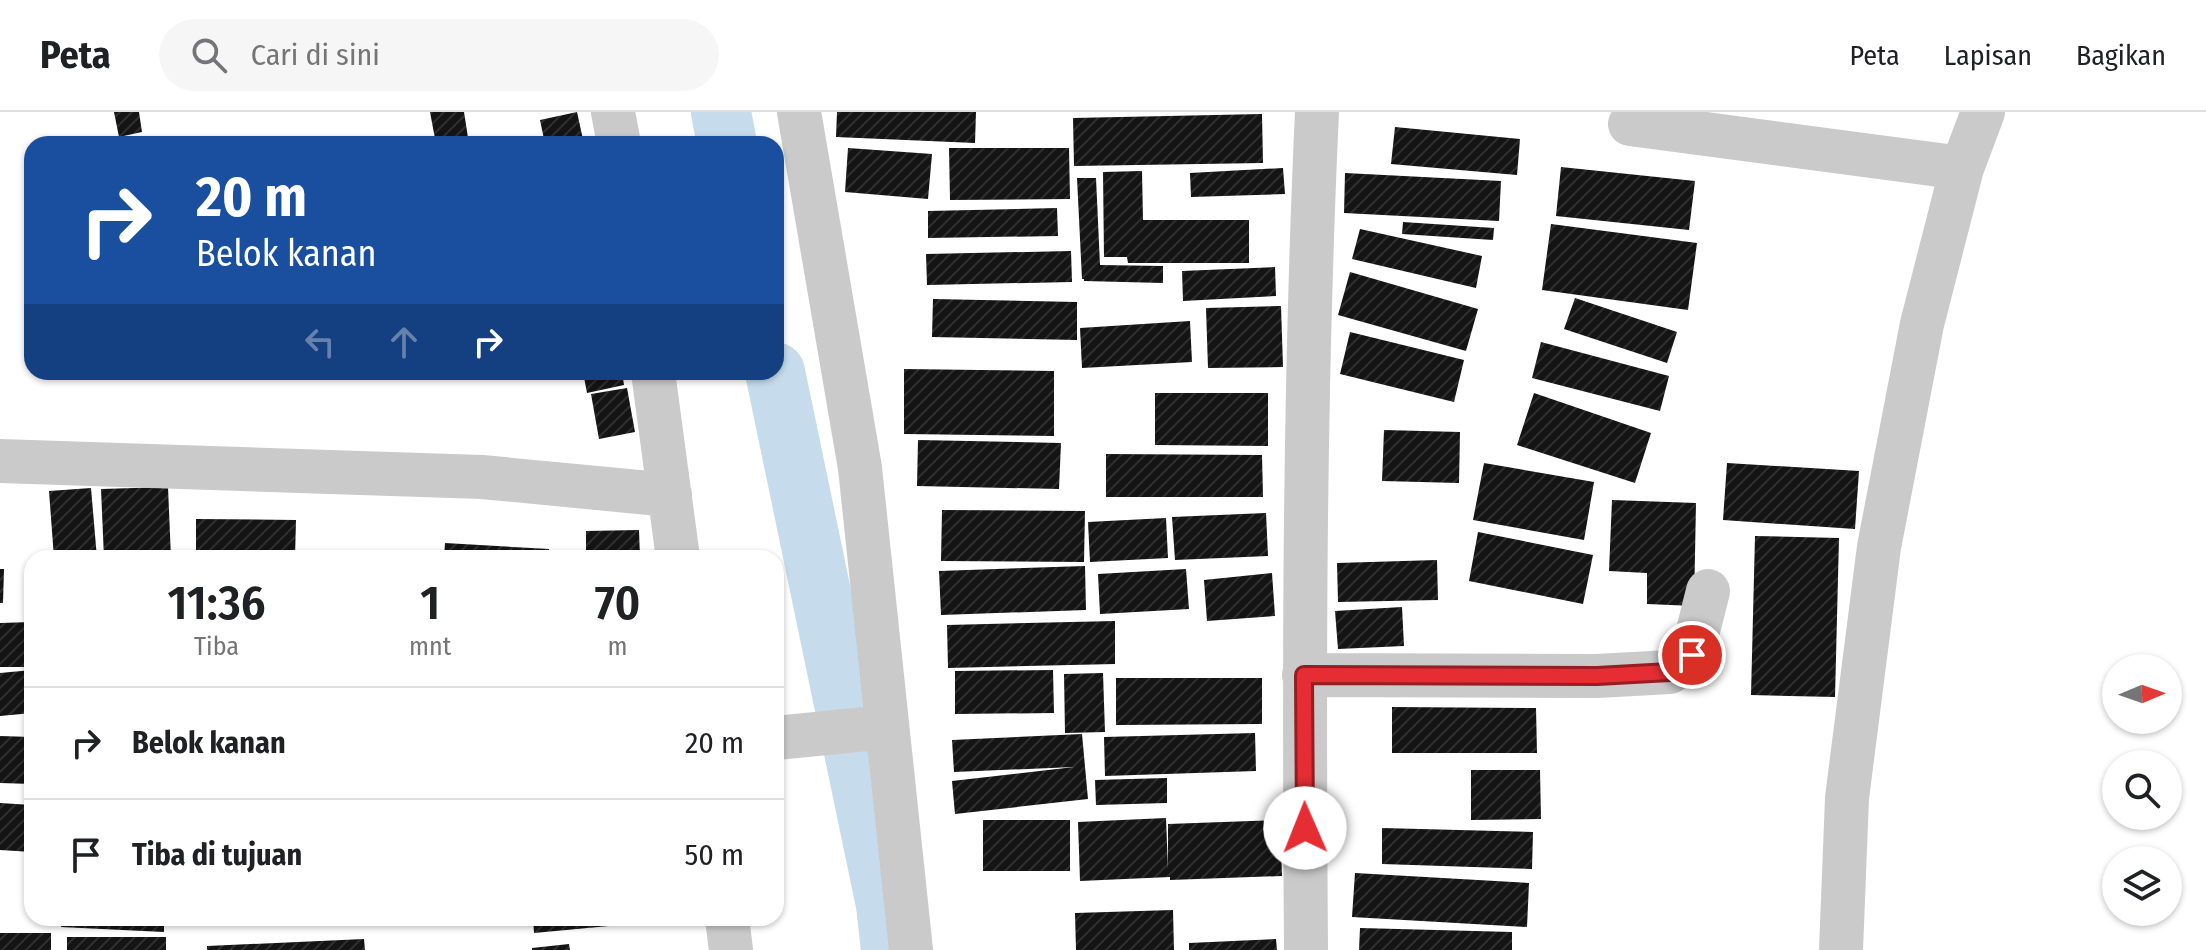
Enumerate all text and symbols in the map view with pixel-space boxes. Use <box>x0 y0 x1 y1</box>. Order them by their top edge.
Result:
search box <box>159 19 719 91</box>
text: Peta <box>40 32 111 78</box>
icon: search <box>187 33 231 77</box>
text: Cari di sini <box>251 37 380 73</box>
text: Peta <box>1849 39 1900 72</box>
text: Lapisan <box>1944 39 2032 72</box>
text: Bagikan <box>2076 39 2166 72</box>
text: 20 m <box>196 164 307 231</box>
icon: right <box>64 168 168 272</box>
text: Belok kanan <box>196 232 376 276</box>
icon: left <box>298 320 342 364</box>
icon: ahead <box>382 320 426 364</box>
icon: right <box>466 320 510 364</box>
text: 11:36 <box>168 574 265 632</box>
text: 1 <box>420 574 440 632</box>
text: 70 <box>595 574 640 632</box>
pin <box>1658 621 1726 689</box>
text: Tiba <box>194 631 239 662</box>
text: mnt <box>409 631 451 662</box>
text: m <box>608 631 628 662</box>
icon: arrive <box>1670 633 1714 677</box>
north arrow <box>2102 654 2182 734</box>
map controls <box>2102 654 2182 926</box>
icon: right <box>64 721 108 765</box>
text: Belok kanan <box>132 725 286 761</box>
text: 20 m <box>685 725 744 761</box>
button: search <box>2102 750 2182 830</box>
position arrow <box>1263 786 1347 870</box>
icon: arrive <box>64 833 108 877</box>
text: Tiba di tujuan <box>132 837 302 873</box>
text: 50 m <box>684 837 744 873</box>
button: layers <box>2102 846 2182 926</box>

